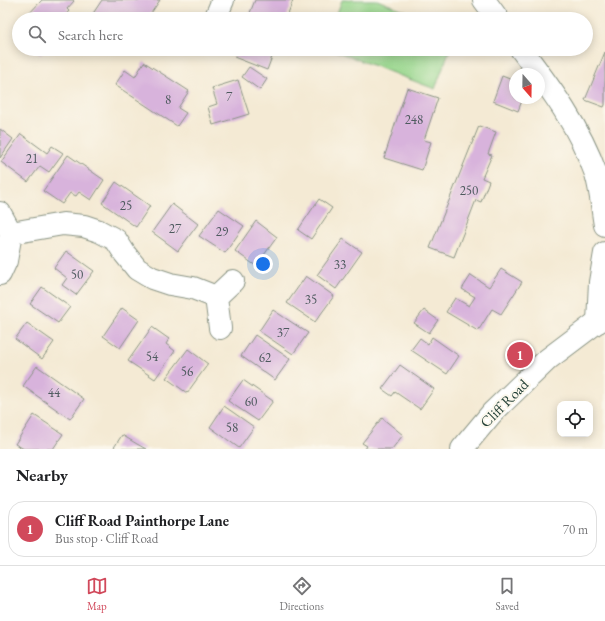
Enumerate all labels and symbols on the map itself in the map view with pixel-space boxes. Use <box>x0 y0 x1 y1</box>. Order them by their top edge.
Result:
north arrow <box>509 68 545 104</box>
house number: 7 <box>226 88 233 105</box>
house number: 8 <box>165 91 171 108</box>
house number: 248 <box>405 111 423 128</box>
house number: 21 <box>26 150 38 167</box>
house number: 250 <box>460 182 478 199</box>
house number: 25 <box>120 197 132 214</box>
house number: 27 <box>169 220 182 237</box>
house number: 29 <box>216 223 229 240</box>
your location <box>253 254 273 274</box>
house number: 33 <box>334 256 346 273</box>
house number: 50 <box>71 266 83 283</box>
house number: 35 <box>305 291 317 308</box>
house number: 37 <box>277 324 290 341</box>
pin: 1 <box>507 340 533 370</box>
house number: 54 <box>146 348 159 365</box>
house number: 62 <box>259 349 272 366</box>
house number: 56 <box>181 363 193 380</box>
street label: Cliff Road <box>476 374 533 431</box>
house number: 44 <box>48 384 61 401</box>
house number: 60 <box>245 393 257 410</box>
house number: 58 <box>226 419 238 436</box>

